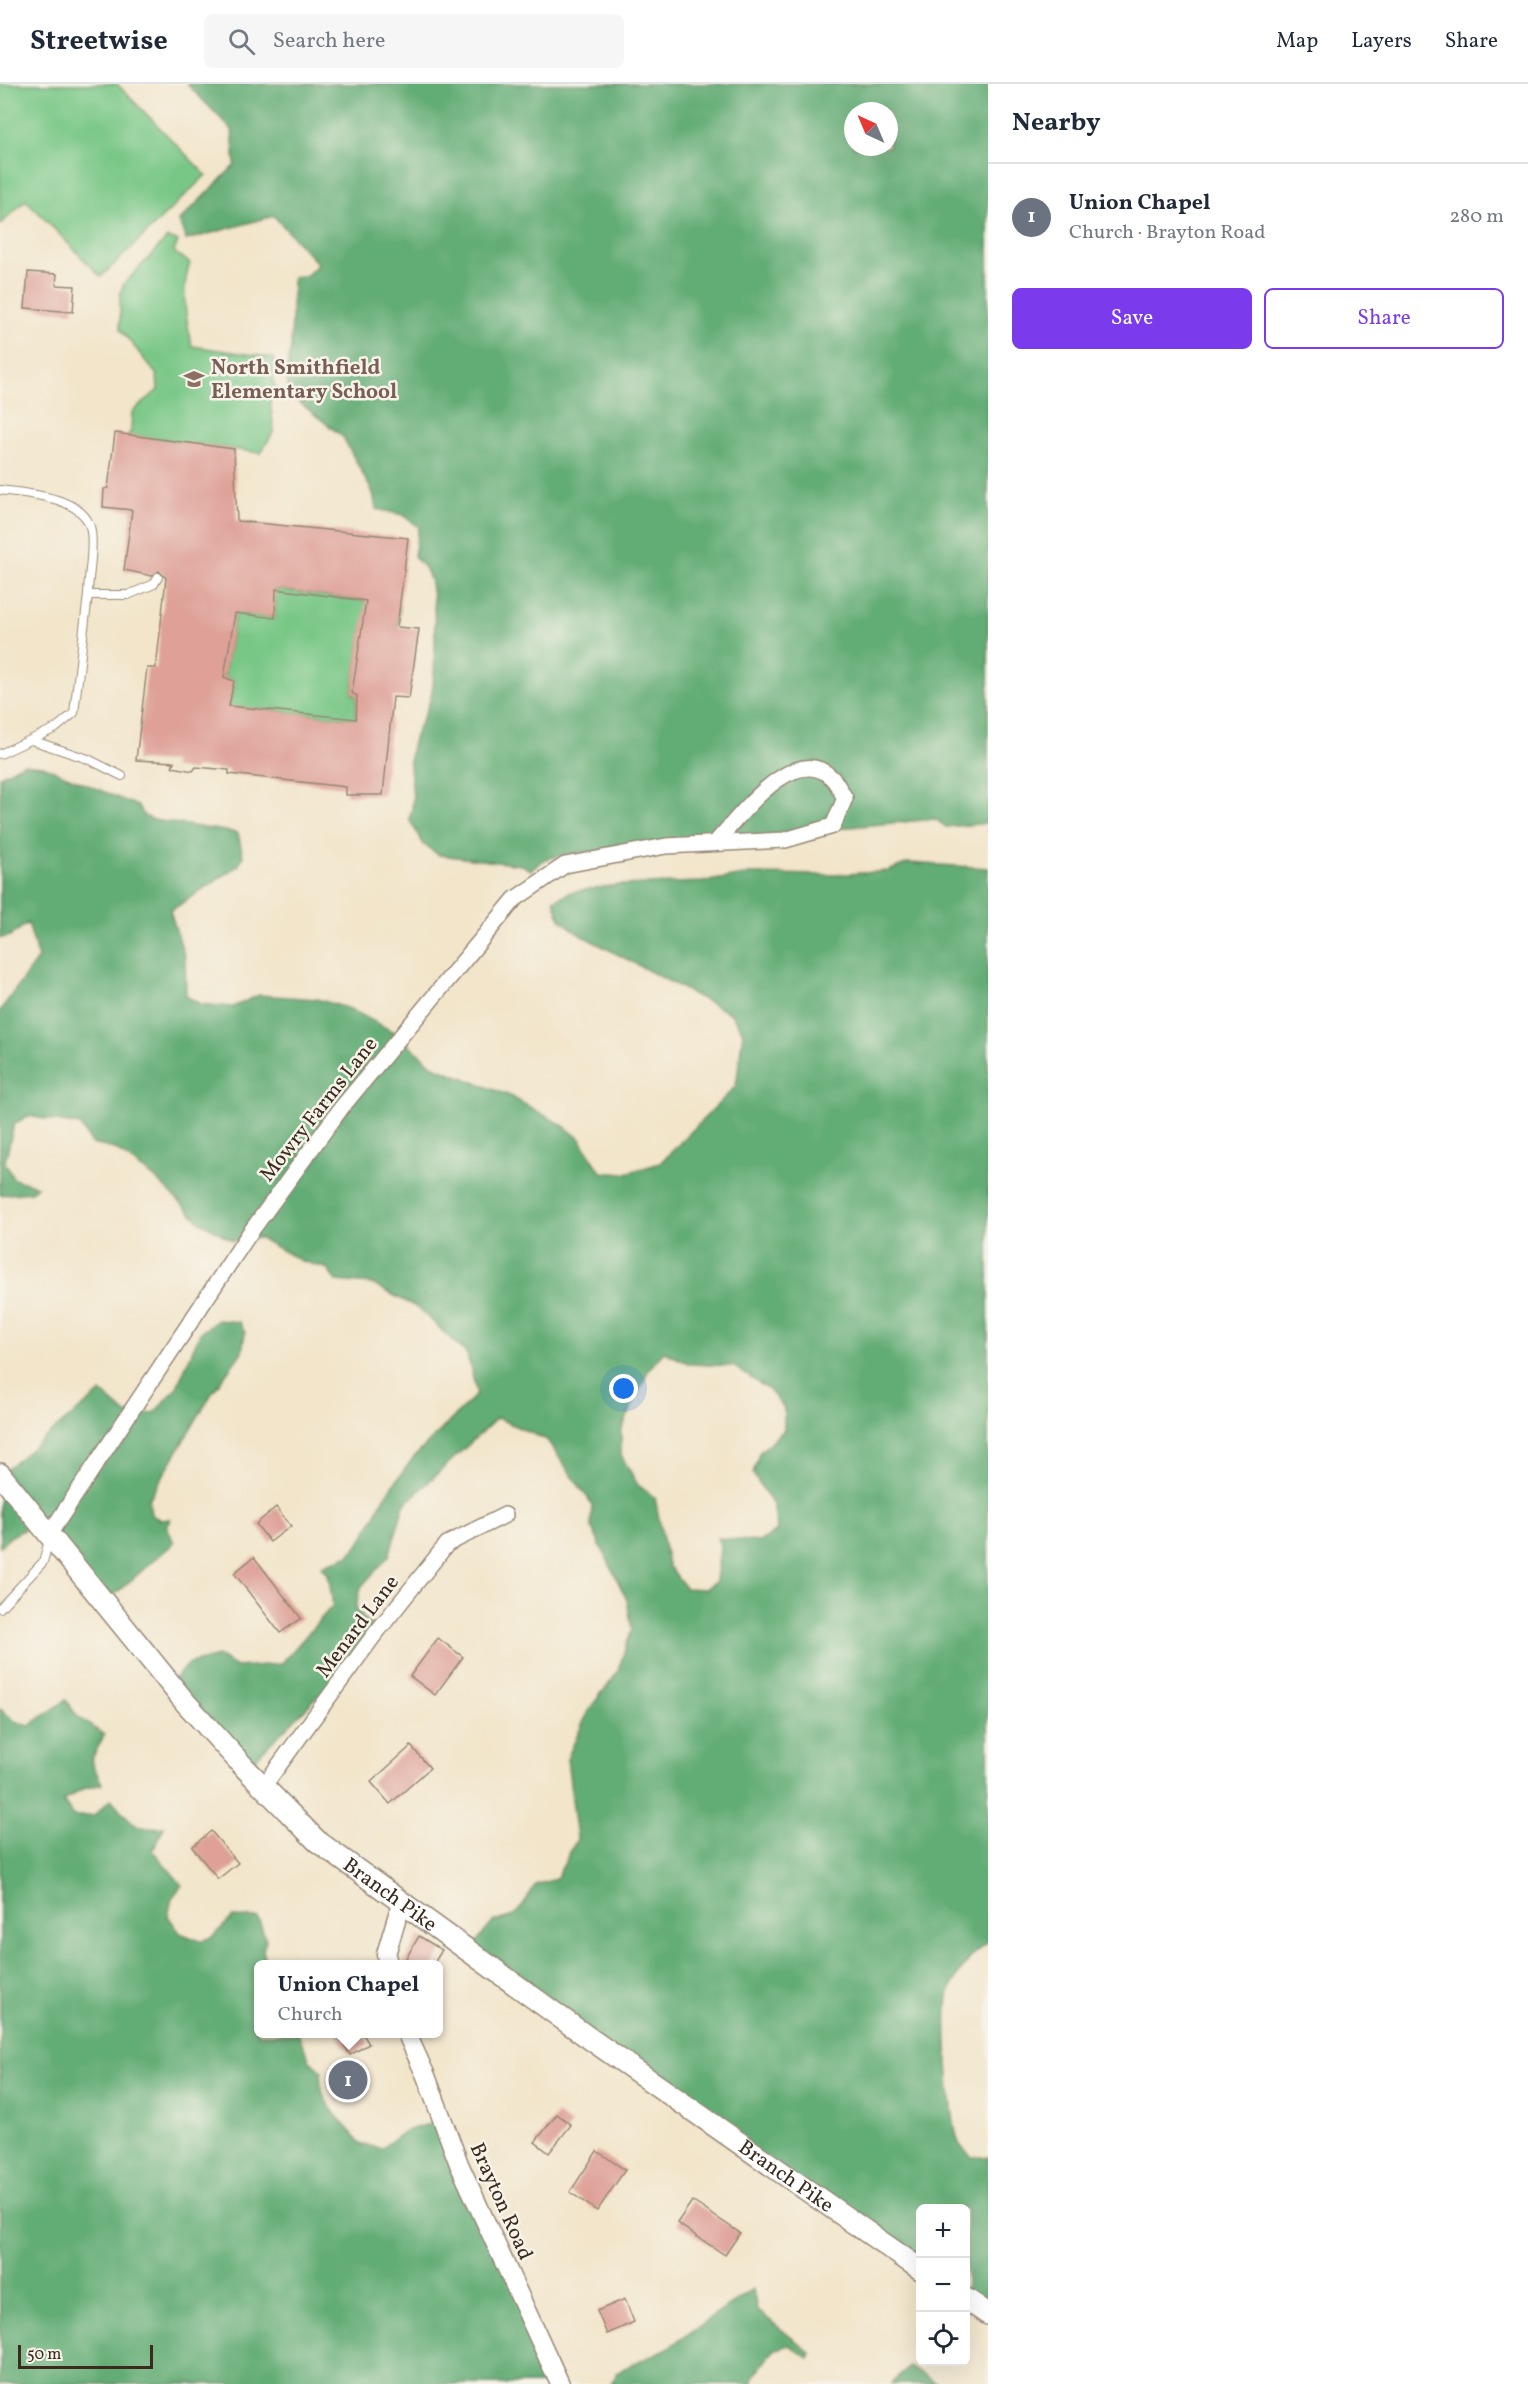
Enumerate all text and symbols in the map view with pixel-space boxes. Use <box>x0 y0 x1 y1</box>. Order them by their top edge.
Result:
search box <box>204 14 624 68</box>
text: Streetwise <box>30 22 168 61</box>
icon: search <box>225 25 258 58</box>
text: Search here <box>273 26 385 57</box>
text: Map <box>1276 27 1318 56</box>
text: Layers <box>1351 27 1412 56</box>
text: Share <box>1445 27 1498 56</box>
north arrow <box>844 102 898 156</box>
text: Nearby <box>1012 105 1101 141</box>
text: Union Chapel <box>1069 188 1211 219</box>
text: 1 <box>1027 203 1036 231</box>
text: 280 m <box>1449 203 1504 231</box>
text: Church · Brayton Road <box>1069 219 1266 247</box>
button: Save <box>1012 288 1252 349</box>
button: Share <box>1264 288 1504 349</box>
place label: North Smithfield Elementary School <box>211 354 397 407</box>
school or university icon: North Smithfield Elementary School <box>182 367 206 391</box>
street label: Mowry Farms Lane <box>253 1031 385 1188</box>
your location <box>609 1374 638 1403</box>
street label: Menard Lane <box>310 1570 406 1684</box>
street label: Branch Pike <box>336 1851 443 1939</box>
popup <box>254 1960 443 2038</box>
text: Union Chapel <box>278 1970 419 2001</box>
text: Church <box>278 2001 343 2029</box>
pin: 1 <box>328 2058 368 2102</box>
street label: Branch Pike <box>732 2134 839 2220</box>
street label: Brayton Road <box>462 2138 539 2265</box>
map controls <box>916 2204 970 2366</box>
button: + <box>916 2204 970 2258</box>
button: − <box>916 2258 970 2312</box>
button: locate <box>916 2312 970 2366</box>
scale bar <box>18 2342 153 2370</box>
text: 50 m <box>27 2344 61 2366</box>

